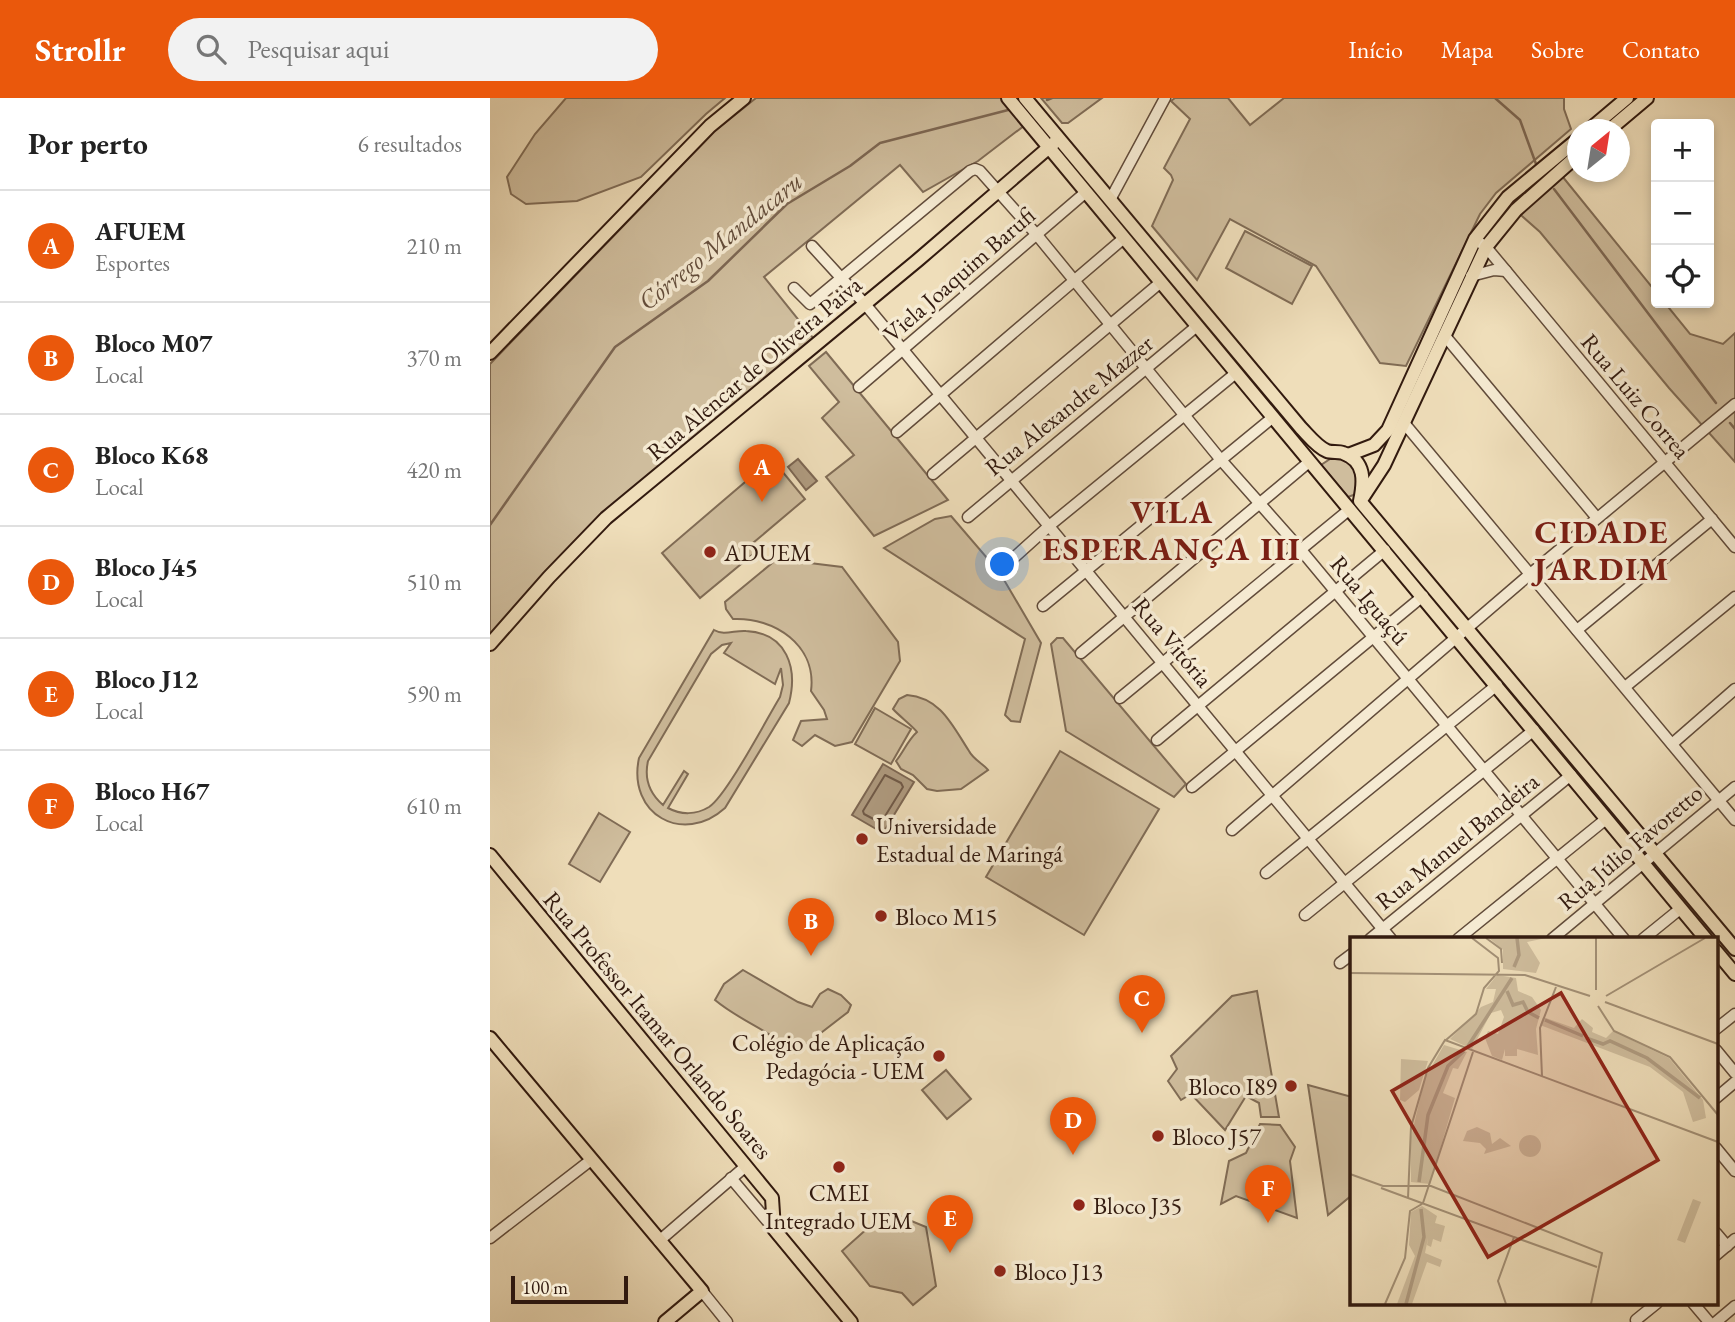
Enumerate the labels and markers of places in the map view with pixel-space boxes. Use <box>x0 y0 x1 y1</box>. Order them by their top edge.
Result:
pin: A <box>739 444 785 502</box>
place label: ADUEM <box>723 537 812 568</box>
marker: ADUEM <box>702 544 718 560</box>
place label: Universidade Estadual de Maringá <box>876 810 1063 869</box>
marker: Universidade Estadual de Maringá <box>854 831 870 847</box>
pin: B <box>788 898 834 956</box>
place label: Bloco M15 <box>895 901 997 932</box>
marker: Bloco M15 <box>873 908 889 924</box>
pin: C <box>1119 975 1165 1033</box>
place label: Colégio de Aplicação Pedagócia - UEM <box>732 1027 925 1086</box>
marker: Colégio de Aplicação Pedagócia - UEM <box>931 1048 947 1064</box>
place label: Bloco I89 <box>1188 1071 1277 1102</box>
marker: Bloco I89 <box>1283 1078 1299 1094</box>
pin: D <box>1050 1097 1096 1155</box>
place label: Bloco J57 <box>1172 1121 1261 1152</box>
marker: Bloco J57 <box>1150 1128 1166 1144</box>
marker: CMEI Integrado UEM <box>831 1159 847 1175</box>
pin: F <box>1245 1165 1291 1223</box>
place label: CMEI Integrado UEM <box>765 1177 913 1236</box>
place label: Bloco J35 <box>1093 1190 1182 1221</box>
pin: E <box>927 1195 973 1253</box>
marker: Bloco J35 <box>1071 1197 1087 1213</box>
place label: Bloco J13 <box>1014 1256 1103 1287</box>
marker: Bloco J13 <box>992 1263 1008 1279</box>

